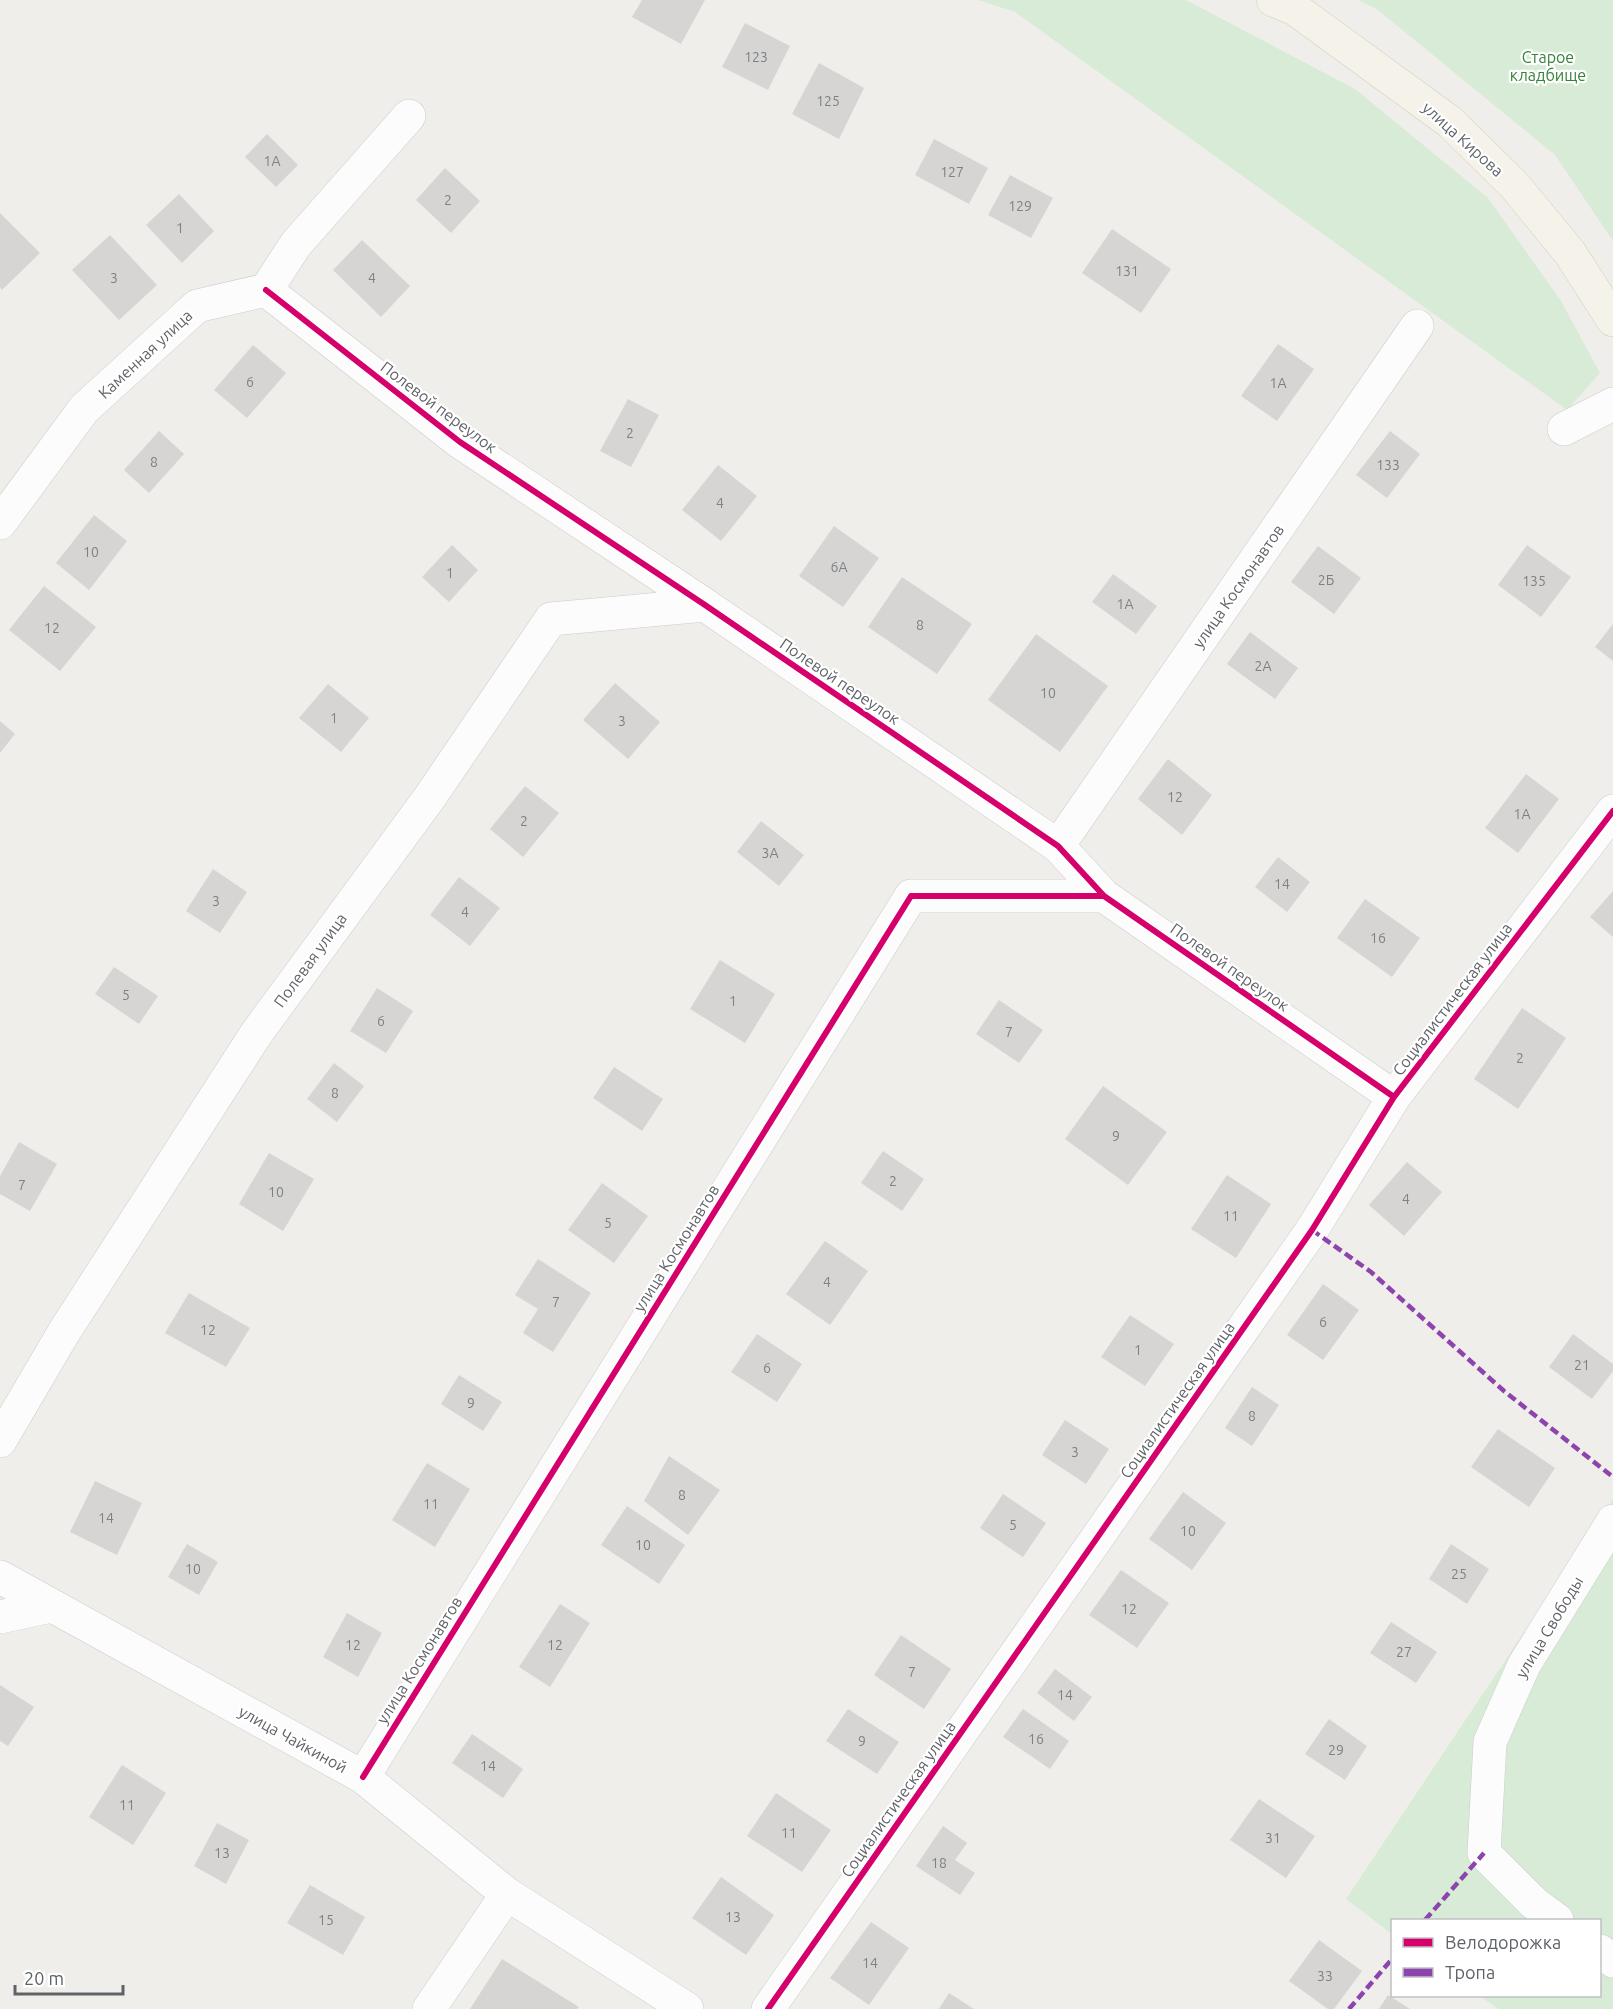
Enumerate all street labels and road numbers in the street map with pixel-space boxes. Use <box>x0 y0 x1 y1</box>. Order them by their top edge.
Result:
street label: улица Кирова <box>1419 98 1507 180</box>
street label: Каменная улица <box>94 306 196 402</box>
street label: Полевой переулок <box>377 358 501 456</box>
street label: улица Космонавтов <box>1189 521 1287 651</box>
street label: Полевой переулок <box>777 634 903 728</box>
street label: Полевая улица <box>270 910 350 1010</box>
street label: Полевой переулок <box>1167 919 1293 1015</box>
street label: Социалистическая улица <box>1389 919 1515 1079</box>
street label: улица Космонавтов <box>630 1181 722 1315</box>
street label: Социалистическая улица <box>1116 1319 1238 1481</box>
street label: улица Свободы <box>1512 1573 1586 1681</box>
street label: улица Космонавтов <box>373 1593 465 1727</box>
street label: улица Чайкиной <box>236 1702 350 1776</box>
street label: Социалистическая улица <box>837 1718 959 1880</box>

